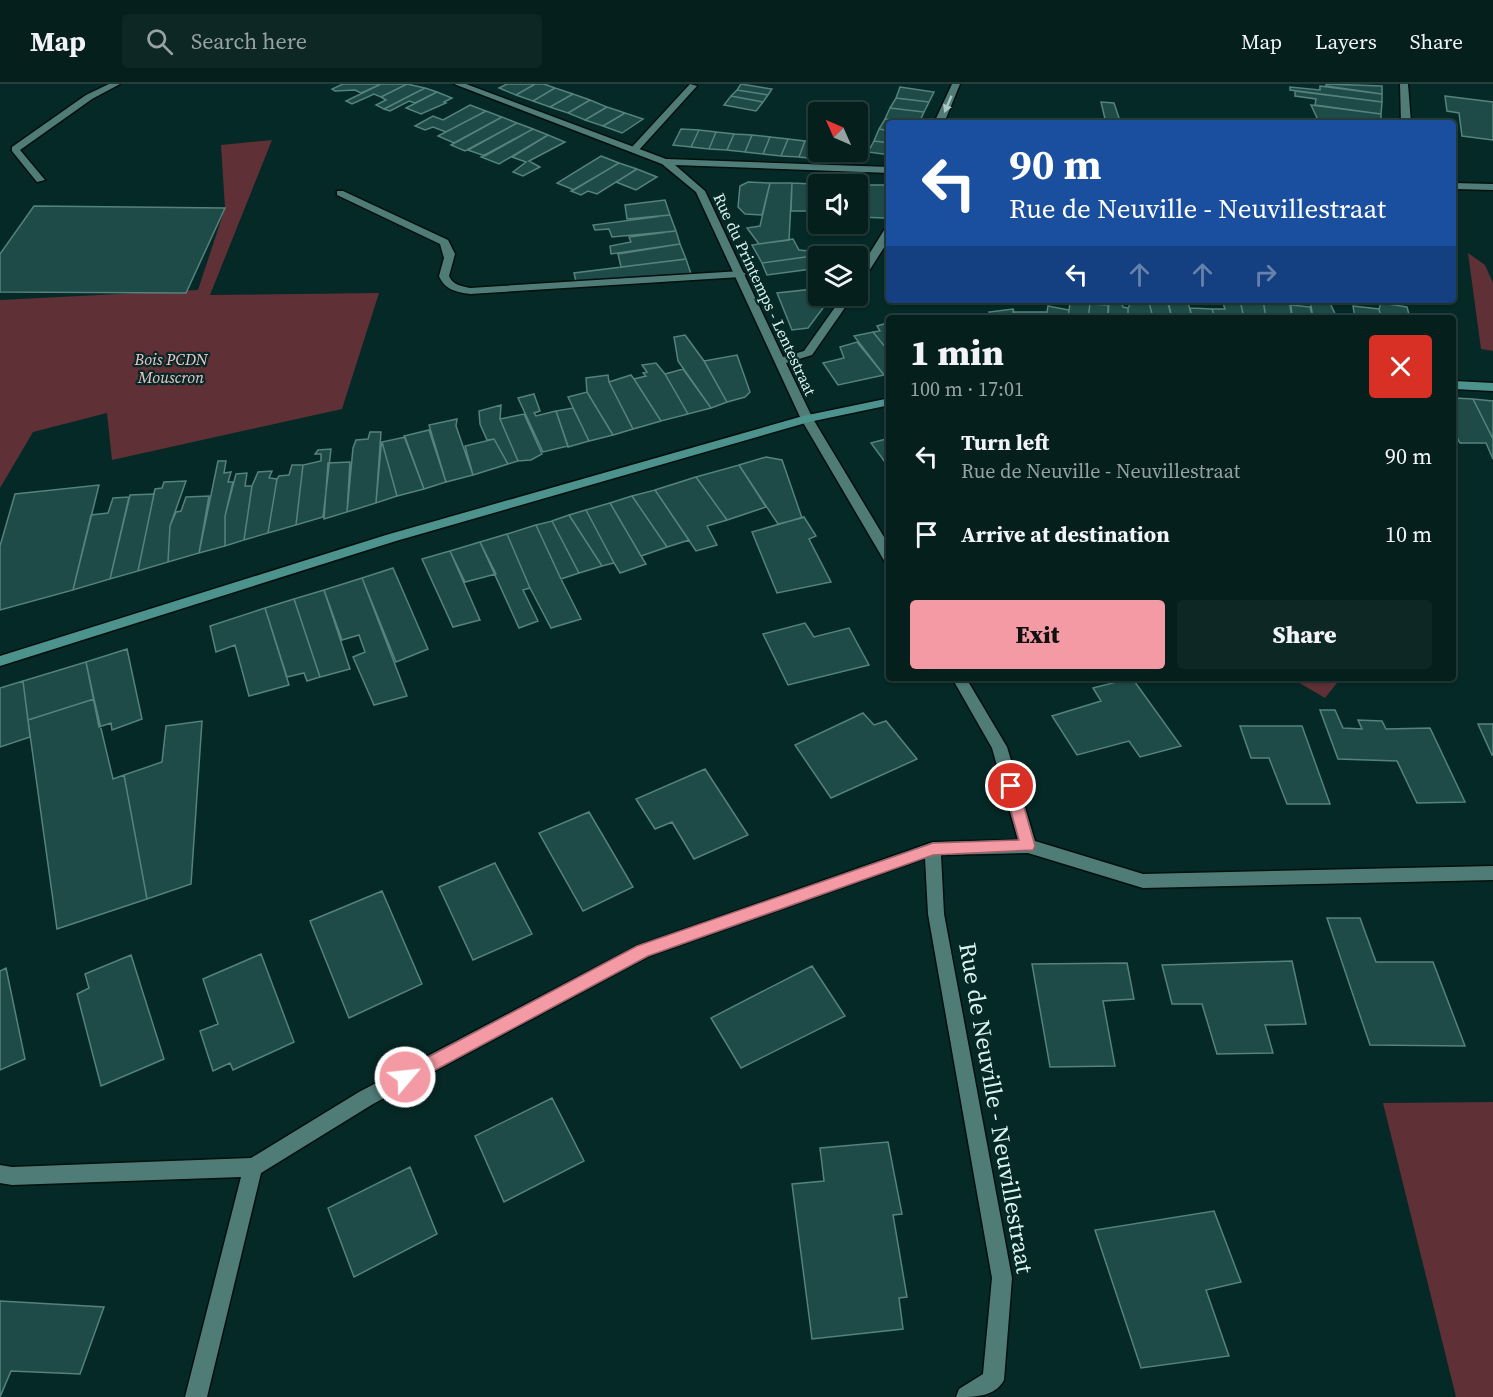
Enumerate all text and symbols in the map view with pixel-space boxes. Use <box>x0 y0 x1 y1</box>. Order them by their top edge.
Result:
search box <box>122 14 542 68</box>
text: Map <box>30 22 86 60</box>
icon: search <box>143 25 176 58</box>
text: Search here <box>191 26 307 56</box>
text: Map <box>1241 27 1282 56</box>
text: Layers <box>1315 27 1377 56</box>
text: Share <box>1410 27 1463 56</box>
one-way arrow <box>943 95 953 113</box>
north arrow <box>808 102 868 162</box>
map controls <box>808 102 868 306</box>
text: 90 m <box>1009 135 1102 193</box>
icon: left <box>910 144 988 222</box>
button: sound <box>808 174 868 234</box>
street label: Rue du Printemps - Lentestraat <box>708 189 822 399</box>
text: Rue de Neuville - Neuvillestraat <box>1009 190 1386 227</box>
button: layers <box>808 246 868 306</box>
icon: left <box>1060 258 1093 291</box>
icon: ahead <box>1123 258 1156 291</box>
icon: ahead <box>1186 258 1219 291</box>
icon: right <box>1249 258 1282 291</box>
text: 1 min <box>910 328 1004 377</box>
button: close <box>1369 335 1432 398</box>
park label: Bois PCDN Mouscron <box>134 348 209 388</box>
text: 100 m · 17:01 <box>910 375 1024 403</box>
text: Turn left <box>961 427 1049 457</box>
icon: left <box>910 440 943 473</box>
text: 90 m <box>1385 441 1432 471</box>
text: Rue de Neuville - Neuvillestraat <box>961 457 1240 485</box>
icon: arrive <box>910 518 943 551</box>
text: Arrive at destination <box>961 519 1170 549</box>
text: 10 m <box>1385 519 1432 549</box>
button: Exit <box>910 600 1165 669</box>
button: Share <box>1177 600 1432 669</box>
pin <box>985 760 1036 811</box>
icon: arrive <box>994 769 1027 802</box>
street label: Rue de Neuville - Neuvillestraat <box>951 940 1042 1276</box>
position arrow <box>373 1045 437 1109</box>

